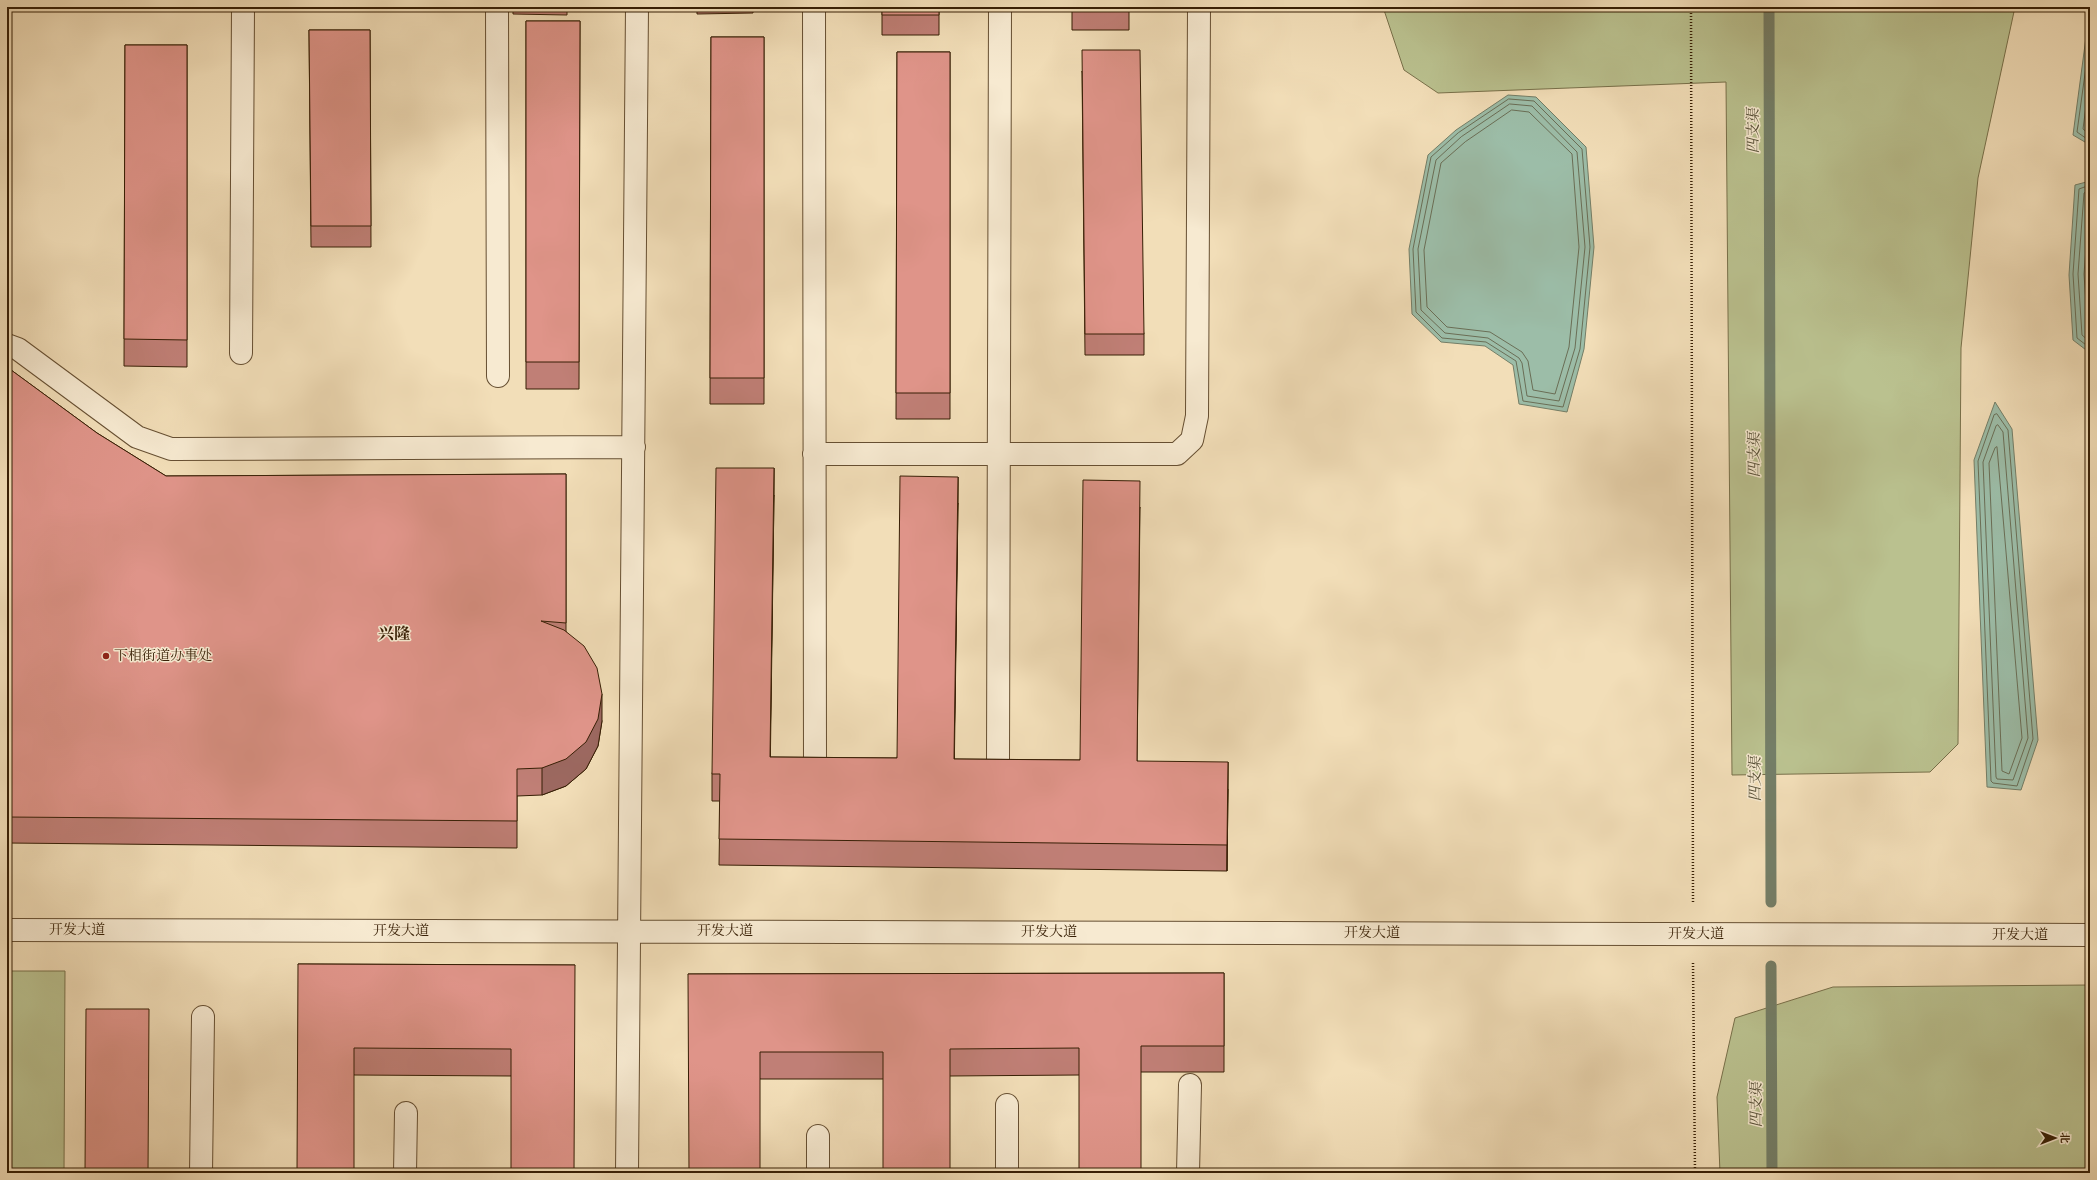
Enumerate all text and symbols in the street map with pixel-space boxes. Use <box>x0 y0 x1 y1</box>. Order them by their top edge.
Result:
water label: 四支渠 <box>1744 107 1765 154</box>
water label: 四支渠 <box>1745 431 1766 478</box>
district label: 兴隆 <box>378 624 410 646</box>
place label: 下相街道办事处 <box>114 647 212 666</box>
marker: 下相街道办事处 <box>101 651 111 661</box>
water label: 四支渠 <box>1746 755 1767 802</box>
street label: 开发大道 <box>49 921 105 940</box>
street label: 开发大道 <box>373 922 429 941</box>
street label: 开发大道 <box>697 922 753 941</box>
street label: 开发大道 <box>1021 923 1077 942</box>
street label: 开发大道 <box>1344 924 1400 943</box>
street label: 开发大道 <box>1668 925 1724 944</box>
street label: 开发大道 <box>1992 926 2048 945</box>
water label: 四支渠 <box>1747 1081 1768 1128</box>
north arrow <box>2035 1118 2075 1158</box>
text: 北 <box>2056 1133 2071 1144</box>

